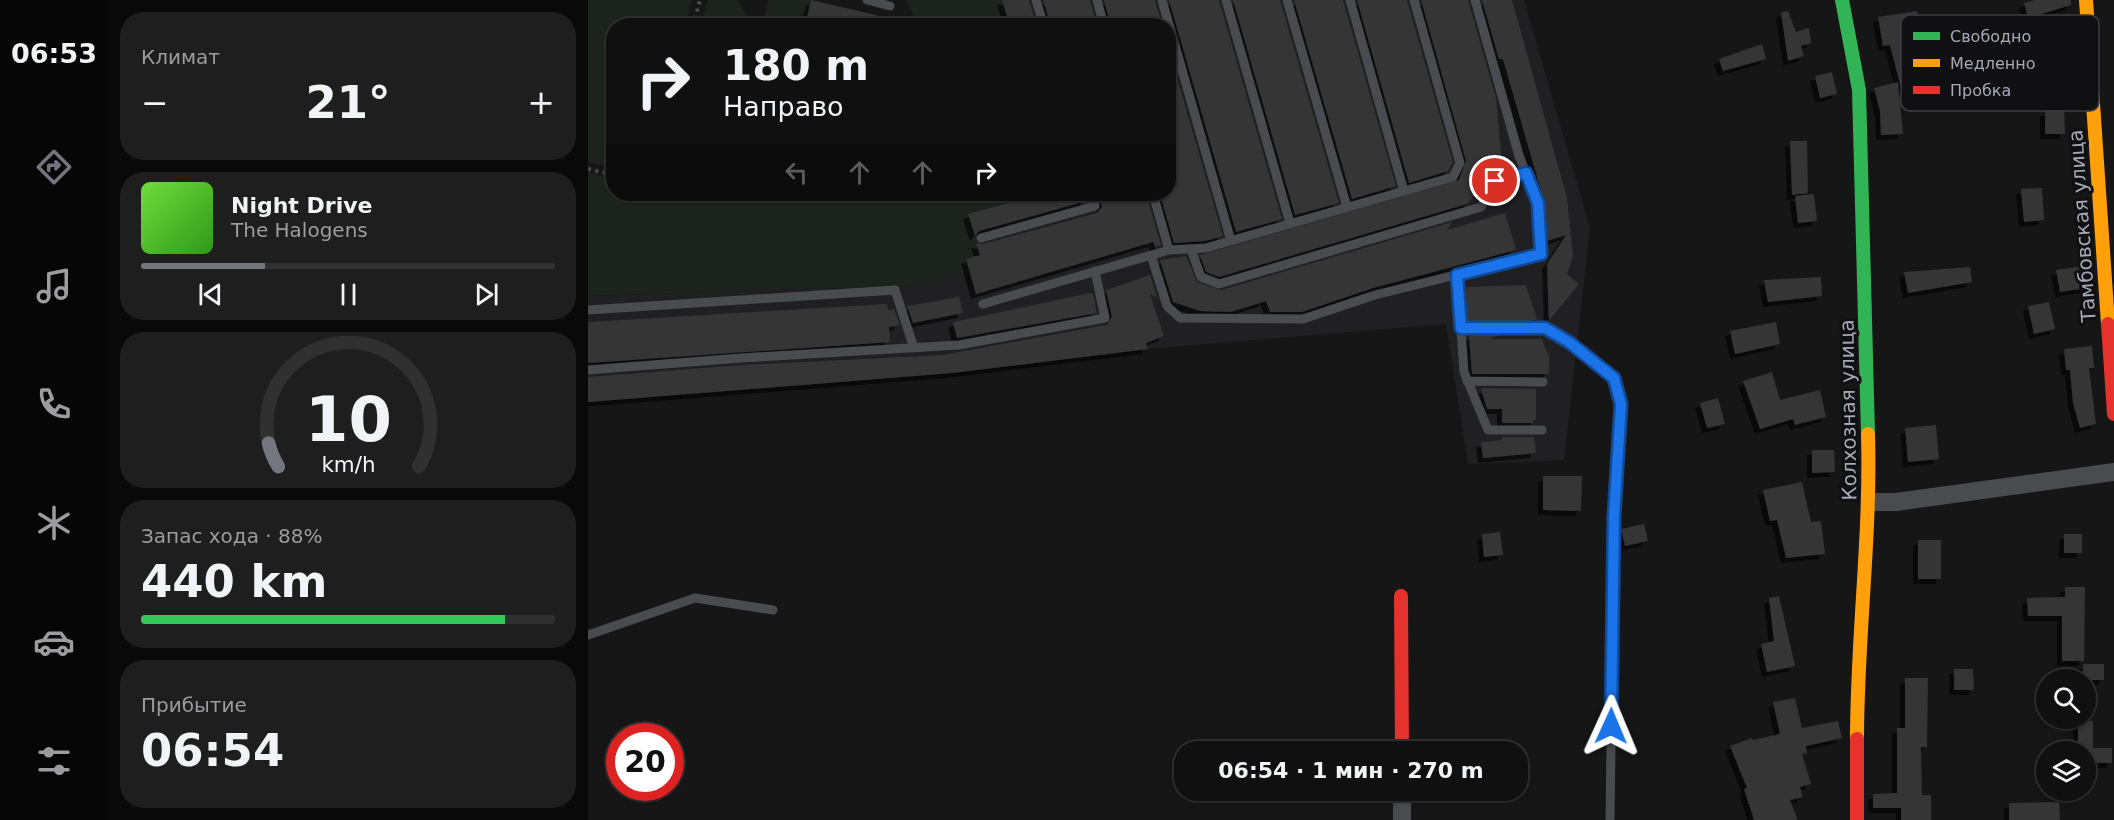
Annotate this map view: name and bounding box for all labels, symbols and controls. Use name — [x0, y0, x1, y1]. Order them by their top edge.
legend — [1901, 15, 2099, 111]
text: Свободно — [1950, 27, 2031, 46]
text: 06:53 — [11, 38, 97, 69]
text: 180 m — [723, 41, 869, 90]
icon: right — [624, 42, 702, 120]
text: Климат — [141, 45, 220, 69]
text: Медленно — [1950, 54, 2036, 73]
text: 21° — [305, 76, 391, 129]
text: Пробка — [1950, 81, 2011, 100]
text: − — [141, 83, 169, 122]
text: + — [527, 83, 555, 122]
text: Направо — [723, 91, 844, 122]
street label: Тамбовская улица — [2063, 129, 2101, 324]
icon: directions — [33, 146, 75, 188]
pin — [1469, 155, 1520, 206]
icon: left — [780, 156, 813, 189]
icon: ahead — [843, 156, 876, 189]
icon: ahead — [906, 156, 939, 189]
icon: right — [969, 156, 1002, 189]
icon: arrive — [1478, 164, 1511, 197]
text: Night Drive — [231, 193, 372, 218]
text: The Halogens — [231, 218, 368, 242]
icon: music — [33, 265, 75, 307]
icon: previous — [194, 278, 227, 311]
icon: pause — [332, 278, 365, 311]
icon: next — [470, 278, 503, 311]
street label: Колхозная улица — [1834, 319, 1862, 501]
icon: phone — [33, 383, 75, 425]
text: 10 — [305, 383, 391, 456]
text: km/h — [321, 452, 375, 477]
icon: climate — [33, 502, 75, 544]
text: Запас хода · 88% — [141, 524, 322, 548]
text: 440 km — [141, 555, 327, 608]
icon: car — [33, 621, 75, 663]
map controls — [2036, 669, 2096, 801]
button: search — [2036, 669, 2096, 729]
text: Прибытие — [141, 693, 247, 717]
position arrow — [1579, 694, 1643, 758]
speed limit sign: 20 — [606, 723, 684, 801]
text: 06:54 — [141, 724, 284, 777]
icon: filters — [33, 740, 75, 782]
button: layers — [2036, 741, 2096, 801]
text: 06:54 · 1 мин · 270 m — [1218, 758, 1484, 783]

